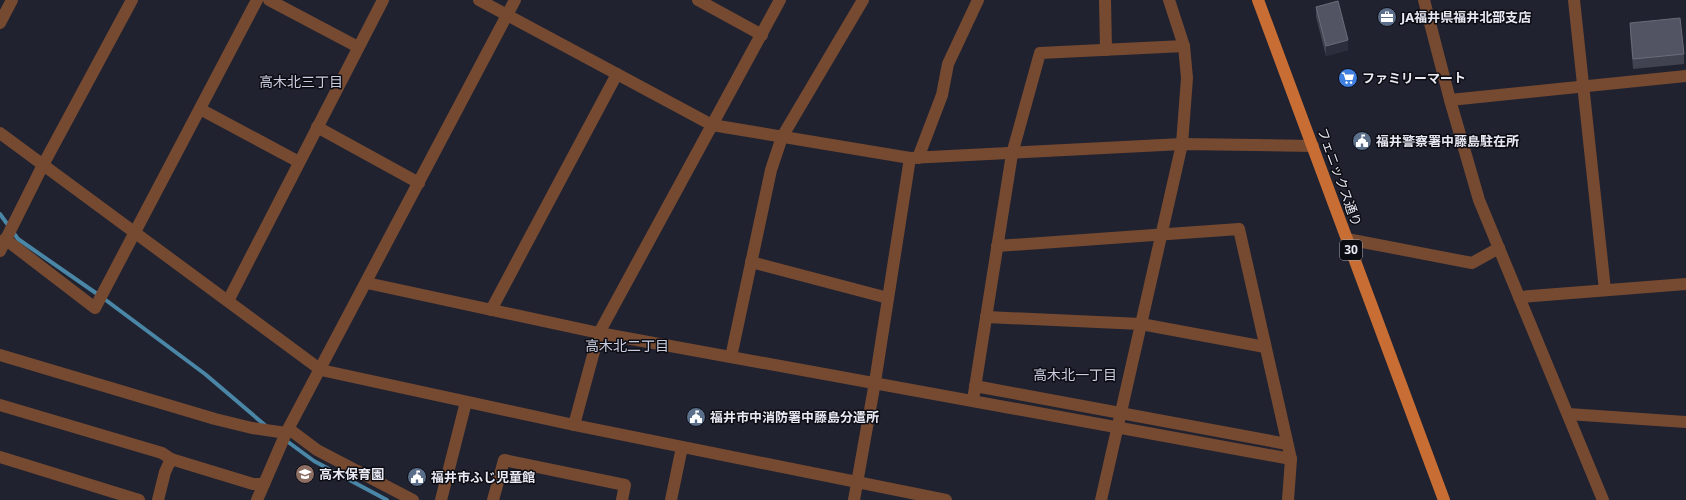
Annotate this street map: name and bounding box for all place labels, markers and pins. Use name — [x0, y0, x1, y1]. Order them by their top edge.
office icon: JA福井県福井北部支店 — [1376, 6, 1398, 28]
place label: JA福井県福井北部支店 — [1400, 8, 1531, 26]
supermarket icon: ファミリーマート — [1337, 67, 1359, 89]
place label: ファミリーマート — [1362, 69, 1466, 87]
public building icon: 福井警察署中藤島駐在所 — [1351, 130, 1373, 152]
place label: 福井警察署中藤島駐在所 — [1376, 132, 1519, 150]
public building icon: 福井市中消防署中藤島分遣所 — [685, 406, 707, 428]
place label: 福井市中消防署中藤島分遣所 — [710, 408, 879, 426]
school or university icon: 高木保育園 — [294, 463, 316, 485]
place label: 高木保育園 — [319, 465, 384, 483]
public building icon: 福井市ふじ児童館 — [406, 466, 428, 488]
place label: 福井市ふじ児童館 — [431, 468, 535, 486]

